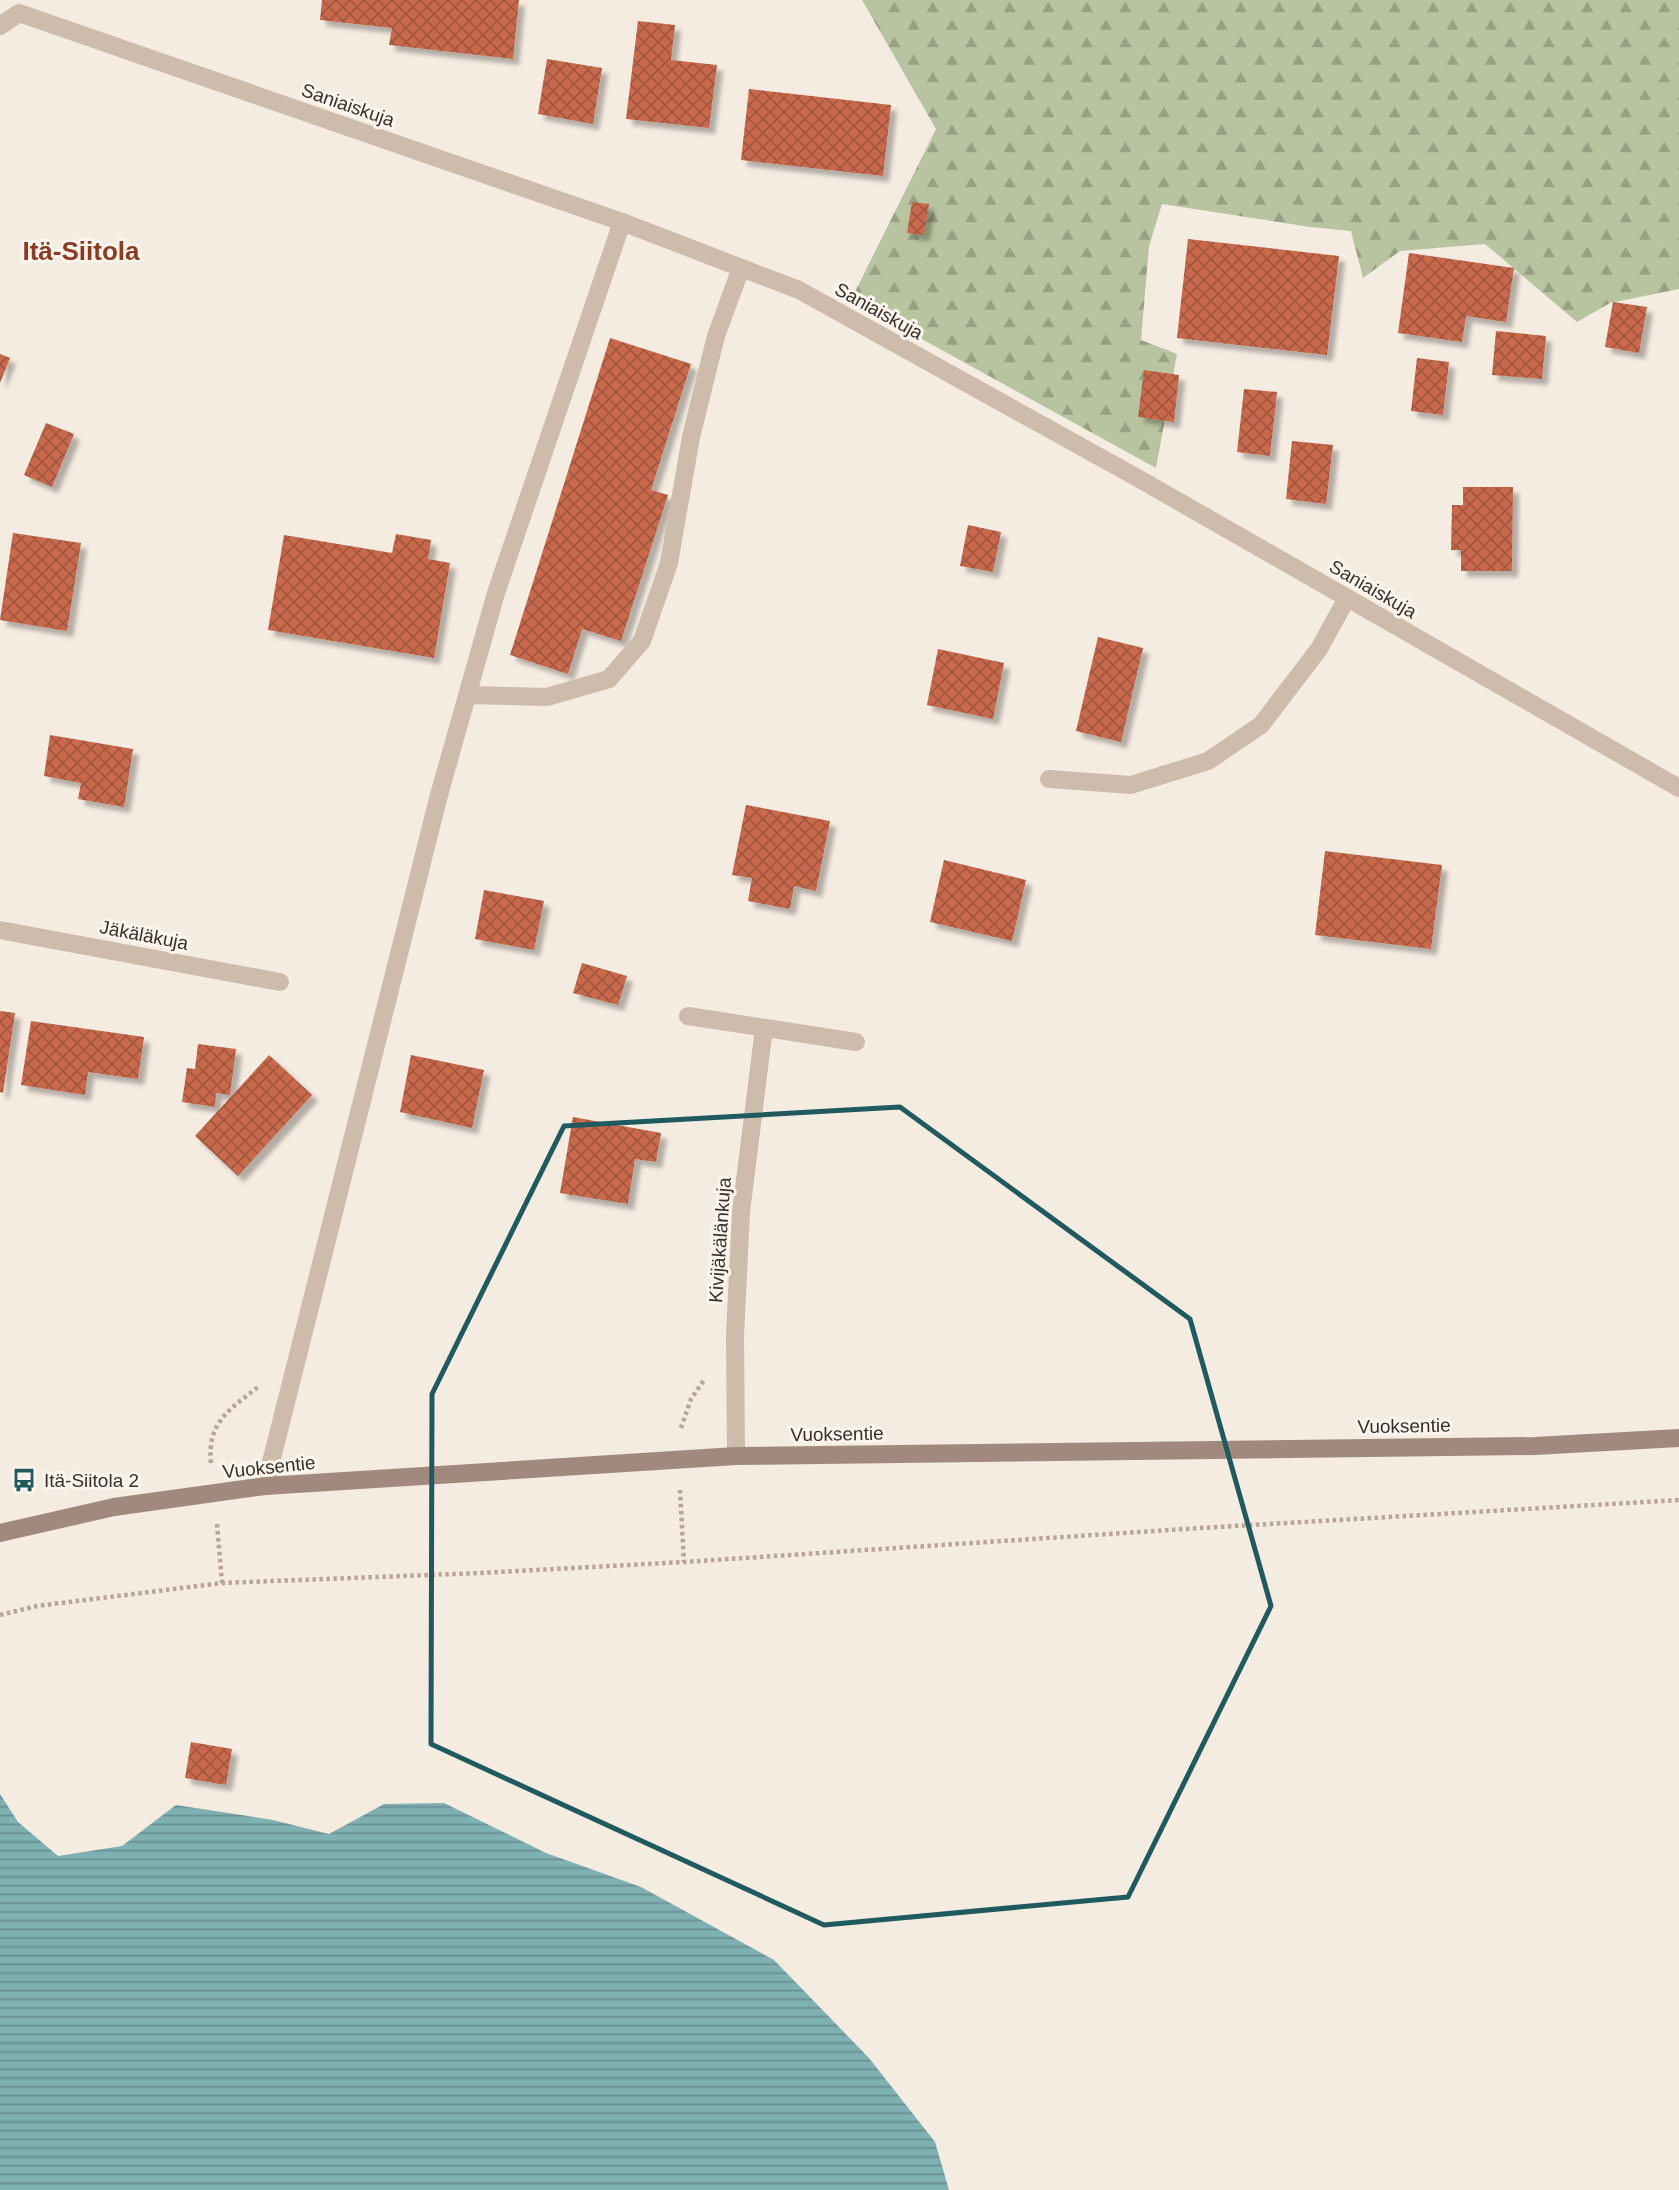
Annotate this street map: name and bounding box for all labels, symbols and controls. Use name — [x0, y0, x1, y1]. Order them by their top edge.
street label: Saniaiskuja — [299, 79, 398, 131]
district label: Itä-Siitola — [22, 236, 140, 266]
street label: Saniaiskuja — [831, 278, 927, 344]
street label: Saniaiskuja — [1326, 556, 1421, 623]
street label: Jäkäläkuja — [98, 916, 190, 954]
street label: Kivijäkälänkuja — [705, 1176, 735, 1303]
street label: Vuoksentie — [1357, 1415, 1451, 1437]
street label: Vuoksentie — [790, 1423, 884, 1445]
street label: Vuoksentie — [222, 1452, 316, 1482]
bus stop icon: Itä-Siitola 2 — [10, 1466, 38, 1494]
place label: Itä-Siitola 2 — [44, 1470, 139, 1491]

